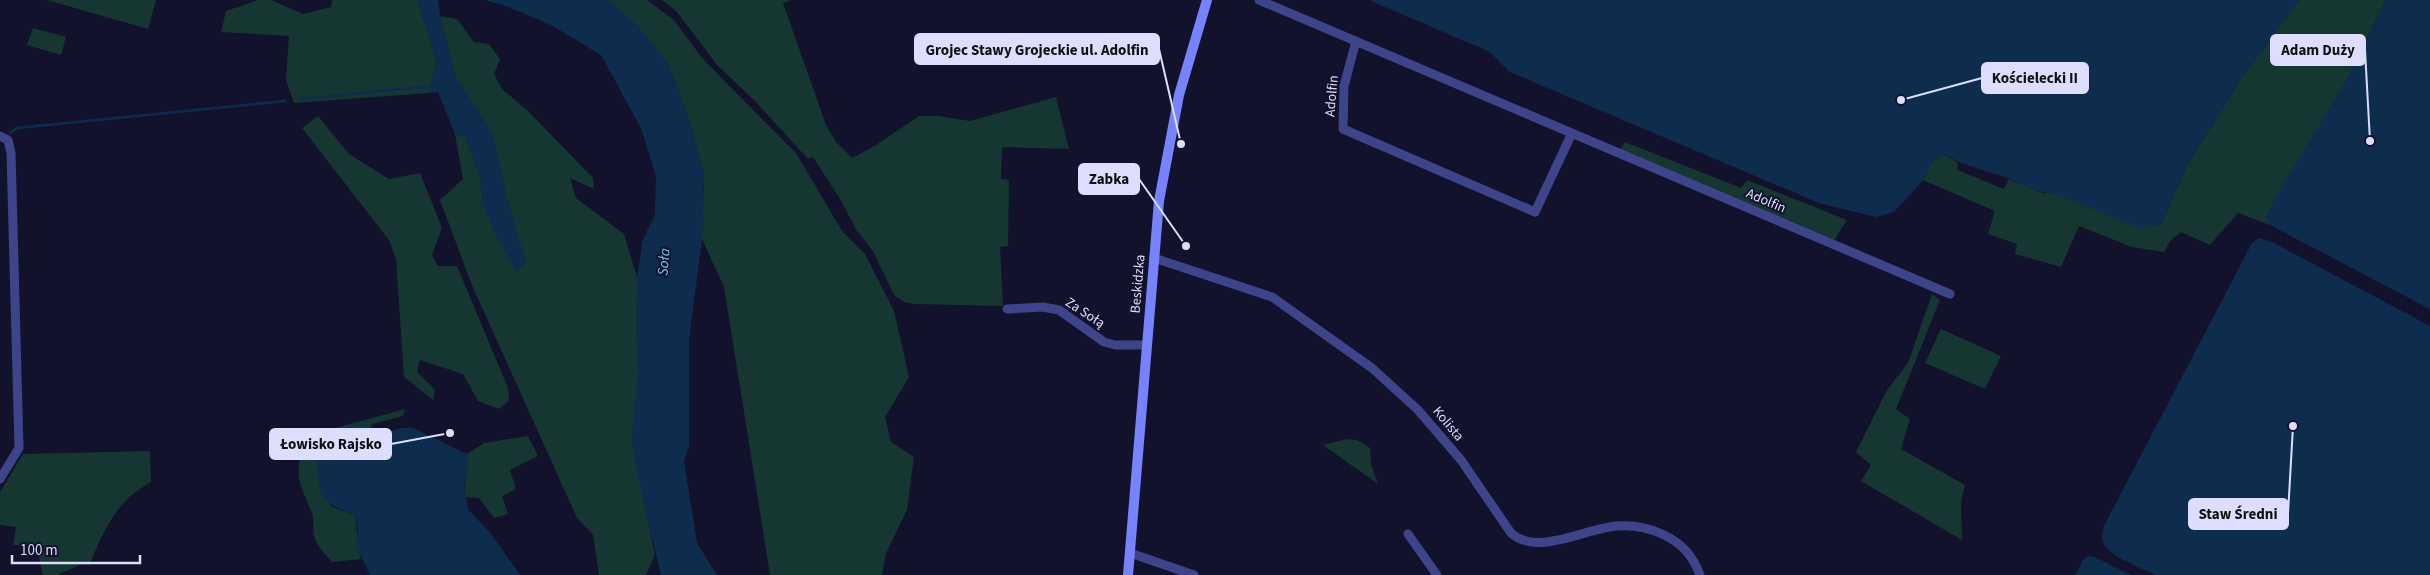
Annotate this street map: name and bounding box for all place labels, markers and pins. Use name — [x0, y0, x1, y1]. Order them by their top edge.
callout: Grojec Stawy Grojeckie ul. Adolfin — [915, 34, 1159, 64]
callout: Adam Duży — [2271, 35, 2365, 65]
callout: Kościelecki II — [1982, 63, 2088, 93]
callout: Zabka — [1079, 164, 1139, 194]
callout: Łowisko Rajsko — [270, 429, 391, 459]
callout: Staw Średni — [2189, 499, 2288, 529]

